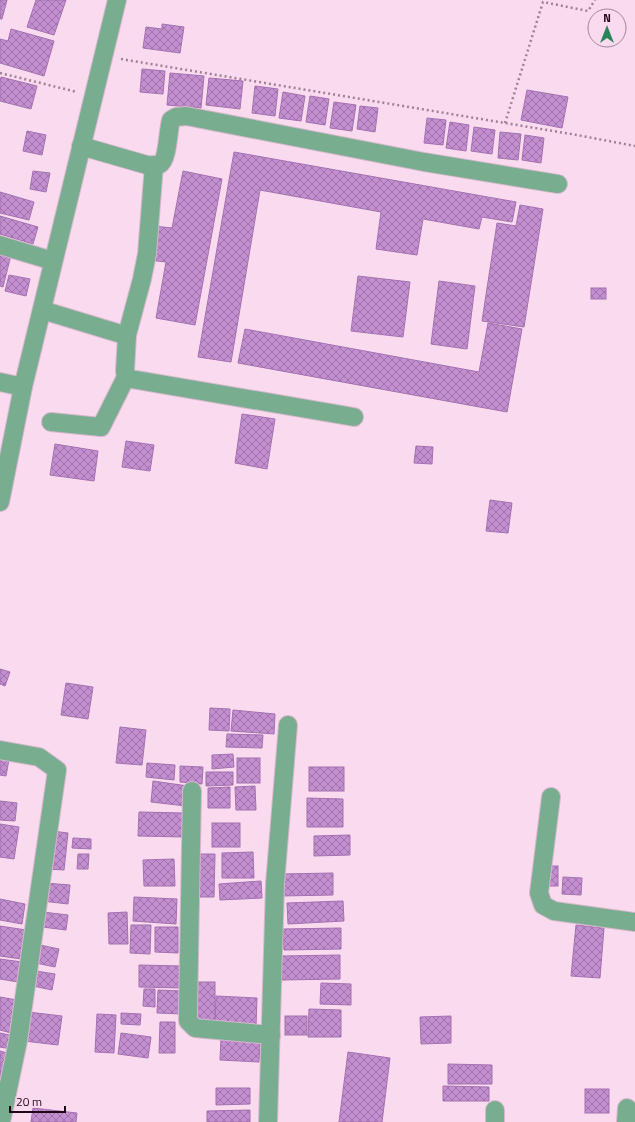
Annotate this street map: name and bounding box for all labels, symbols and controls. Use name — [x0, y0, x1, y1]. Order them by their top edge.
north arrow — [587, 8, 627, 48]
text: N — [603, 10, 611, 26]
scale bar — [10, 1088, 65, 1114]
text: 20 m — [16, 1092, 42, 1111]

